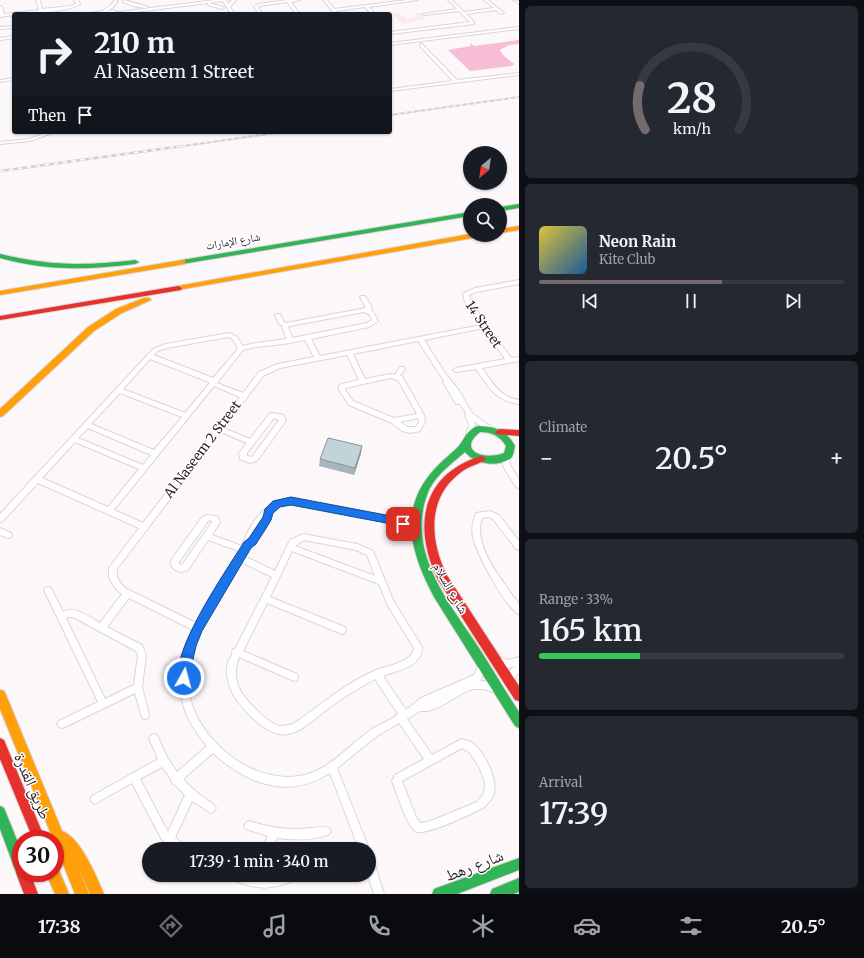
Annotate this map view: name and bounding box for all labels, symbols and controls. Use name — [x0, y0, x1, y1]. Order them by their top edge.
text: 210 m — [94, 25, 175, 61]
icon: right — [28, 28, 80, 80]
text: Al Naseem 1 Street — [94, 60, 254, 83]
text: 28 — [667, 72, 716, 124]
icon: arrive — [74, 104, 96, 126]
text: Then — [28, 106, 66, 125]
text: km/h — [673, 119, 711, 137]
north arrow — [463, 146, 507, 190]
map controls — [463, 146, 507, 242]
button: search — [463, 198, 507, 242]
street label: شارع الإمارات — [205, 229, 261, 253]
text: Neon Rain — [599, 232, 676, 251]
text: Kite Club — [599, 251, 655, 268]
icon: previous — [579, 290, 601, 312]
icon: pause — [680, 290, 702, 312]
icon: next — [782, 290, 804, 312]
street label: 14 Street — [462, 297, 506, 351]
street label: Al Naseem 2 Street — [160, 397, 245, 502]
text: Climate — [539, 419, 587, 436]
text: 20.5° — [655, 439, 728, 477]
text: − — [539, 444, 554, 472]
text: + — [829, 444, 844, 472]
pin — [386, 507, 420, 541]
icon: arrive — [392, 513, 414, 535]
street label: شارع السلام — [428, 560, 472, 617]
text: Range · 33% — [539, 591, 613, 608]
text: 165 km — [539, 611, 642, 649]
position arrow — [163, 657, 205, 699]
street label: طريق القدرة — [9, 750, 56, 823]
text: Arrival — [539, 774, 582, 791]
text: 17:39 — [539, 794, 608, 832]
speed limit sign: 30 — [12, 830, 64, 882]
street label: شارع رهط — [442, 845, 506, 886]
text: 17:39 · 1 min · 340 m — [189, 852, 329, 871]
icon: directions — [157, 912, 185, 940]
icon: music — [261, 912, 289, 940]
icon: phone — [365, 912, 393, 940]
icon: climate — [469, 912, 497, 940]
icon: car — [573, 912, 601, 940]
icon: filters — [677, 912, 705, 940]
text: 17:38 — [38, 915, 81, 938]
text: 20.5° — [781, 915, 826, 938]

